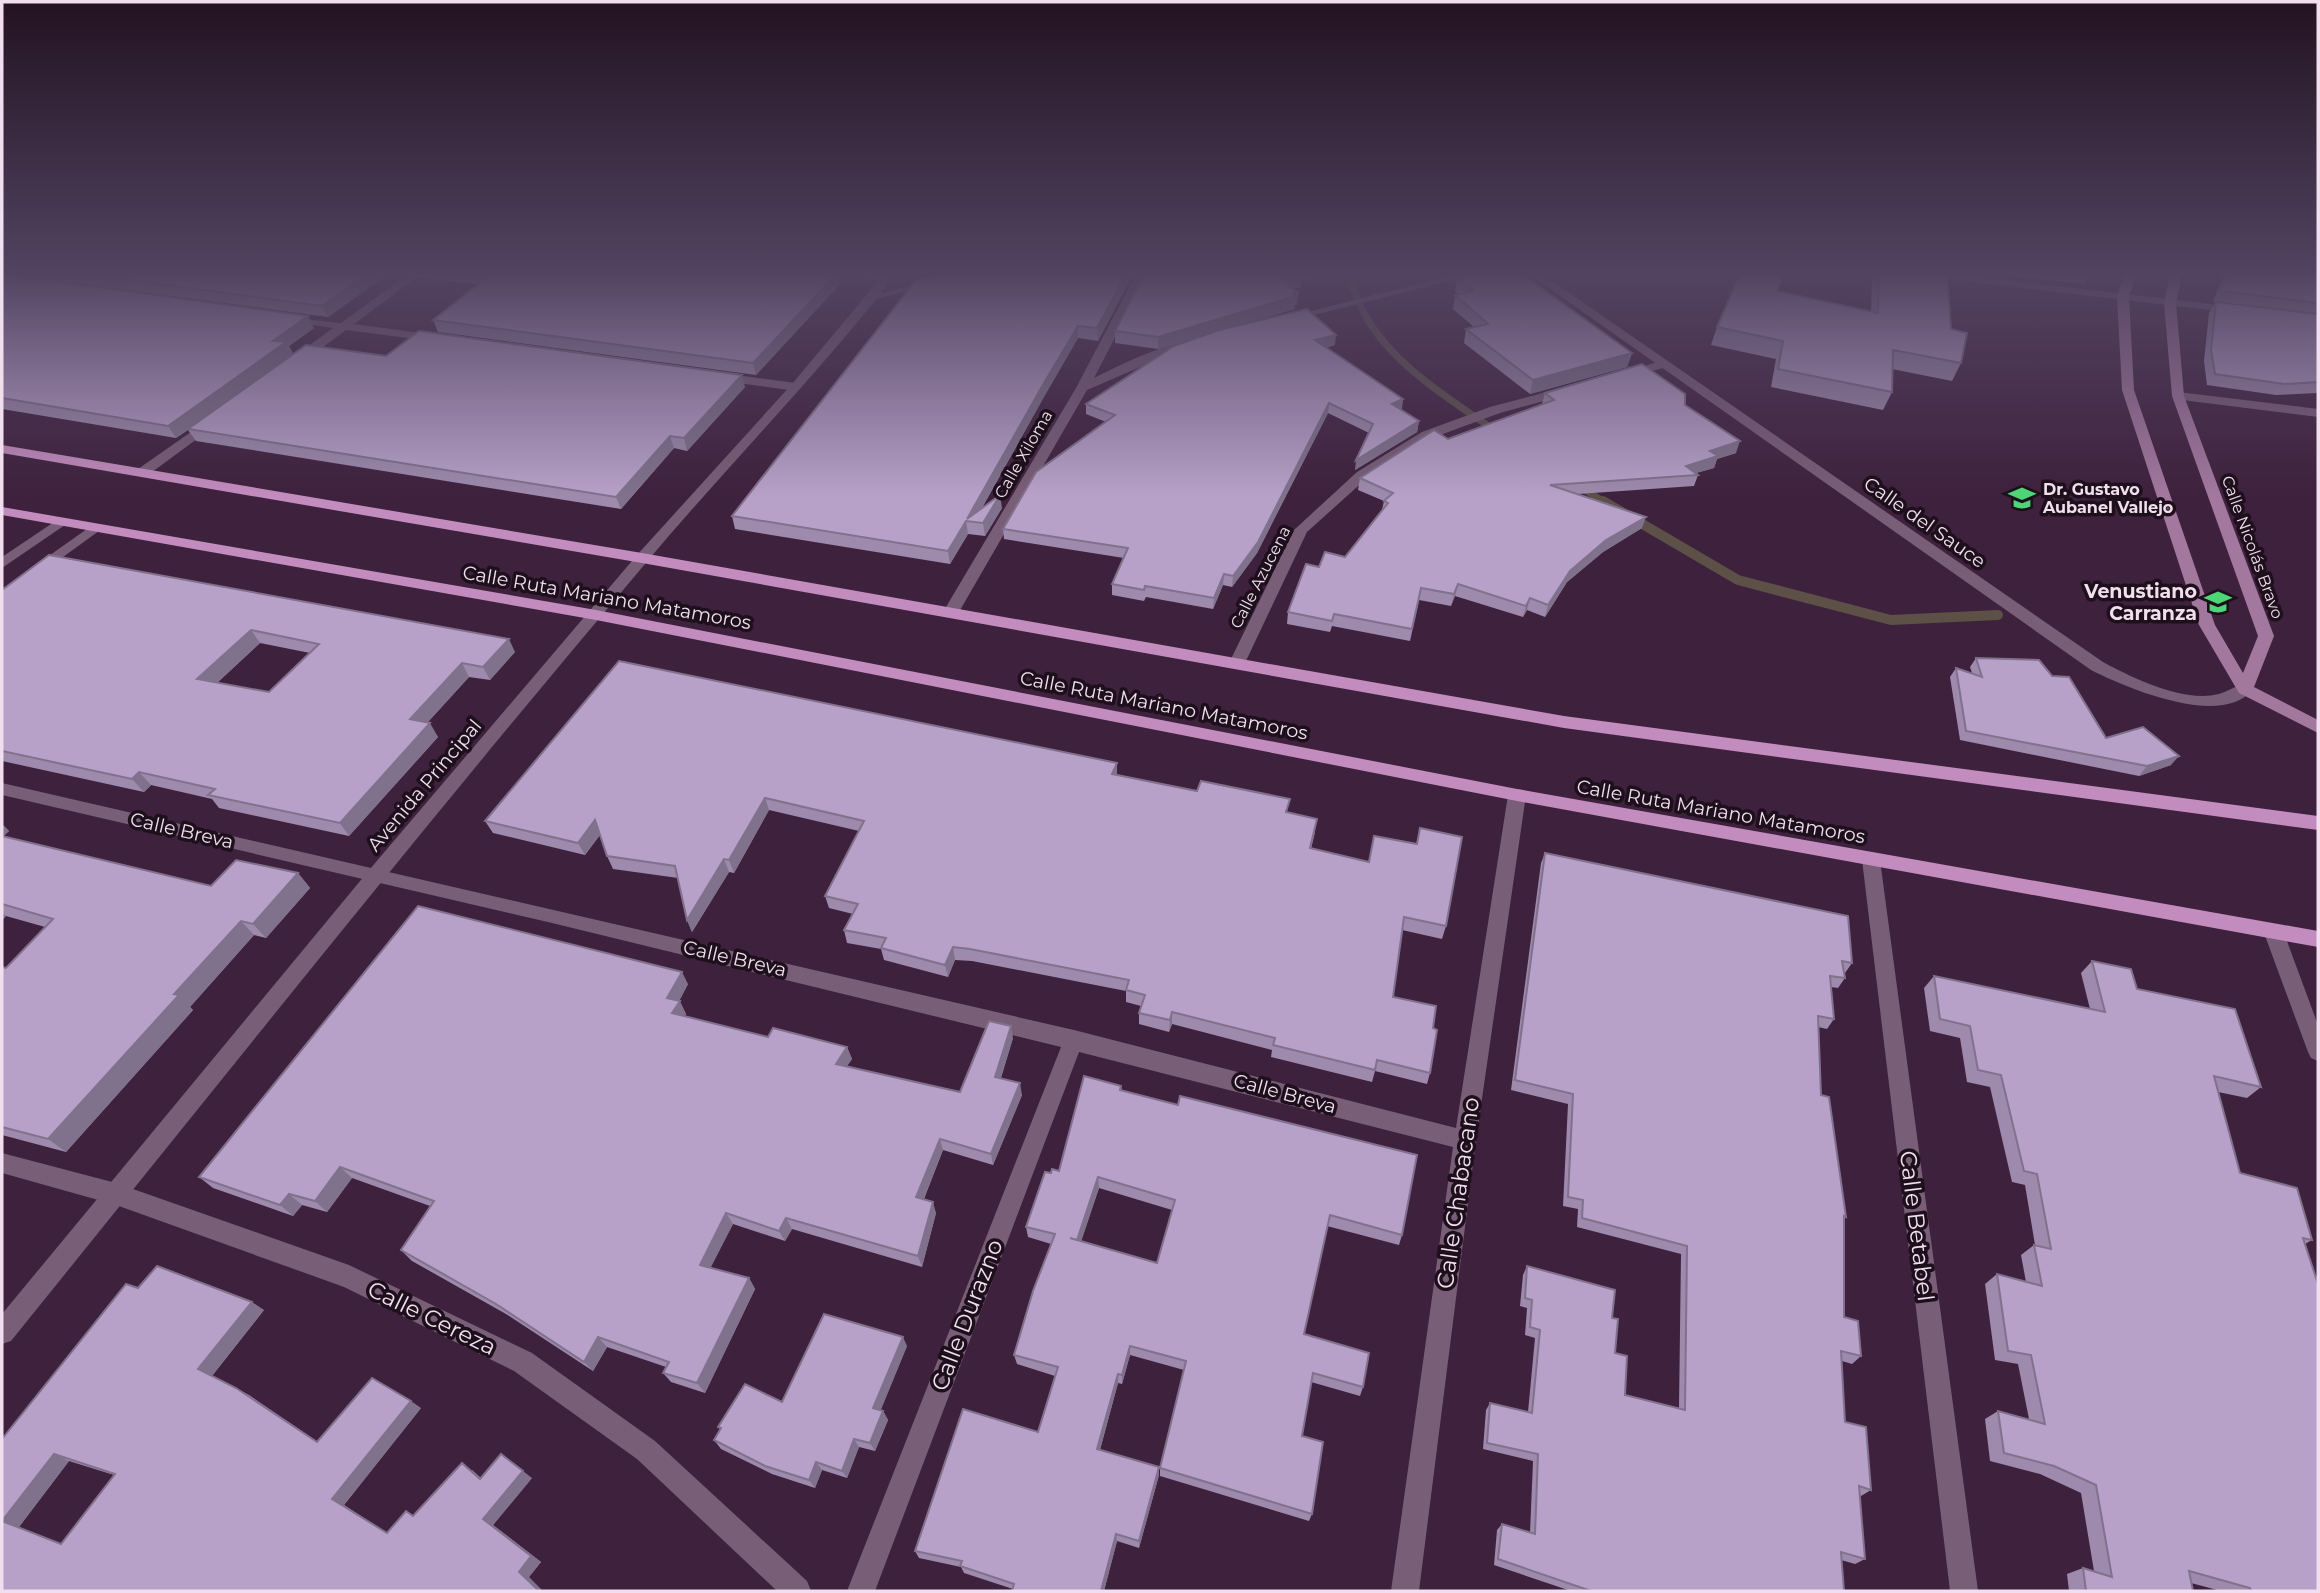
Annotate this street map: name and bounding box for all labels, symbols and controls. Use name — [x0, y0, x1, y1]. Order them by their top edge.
street label: Calle Xiloma — [991, 407, 1056, 502]
street label: Calle del Sauce — [1859, 472, 1990, 573]
street label: Calle Nicolás Bravo — [2218, 473, 2287, 621]
place label: Dr. Gustavo Aubanel Vallejo — [2042, 480, 2173, 517]
school or university icon: Dr. Gustavo Aubanel Vallejo — [2007, 483, 2037, 513]
street label: Calle Azucena — [1226, 523, 1294, 632]
street label: Calle Ruta Mariano Matamoros — [461, 561, 753, 634]
place label: Venustiano Carranza — [2083, 580, 2197, 625]
school or university icon: Venustiano Carranza — [2203, 587, 2233, 617]
street label: Calle Ruta Mariano Matamoros — [1018, 666, 1310, 745]
street label: Avenida Principal — [363, 715, 486, 856]
street label: Calle Ruta Mariano Matamoros — [1575, 775, 1867, 848]
street label: Calle Breva — [128, 807, 236, 854]
street label: Calle Breva — [681, 935, 789, 982]
street label: Calle Breva — [1231, 1069, 1339, 1118]
street label: Calle Chabacano — [1431, 1095, 1485, 1291]
street label: Calle Betabel — [1894, 1149, 1940, 1303]
street label: Calle Durazno — [925, 1235, 1009, 1395]
street label: Calle Cereza — [363, 1275, 501, 1361]

